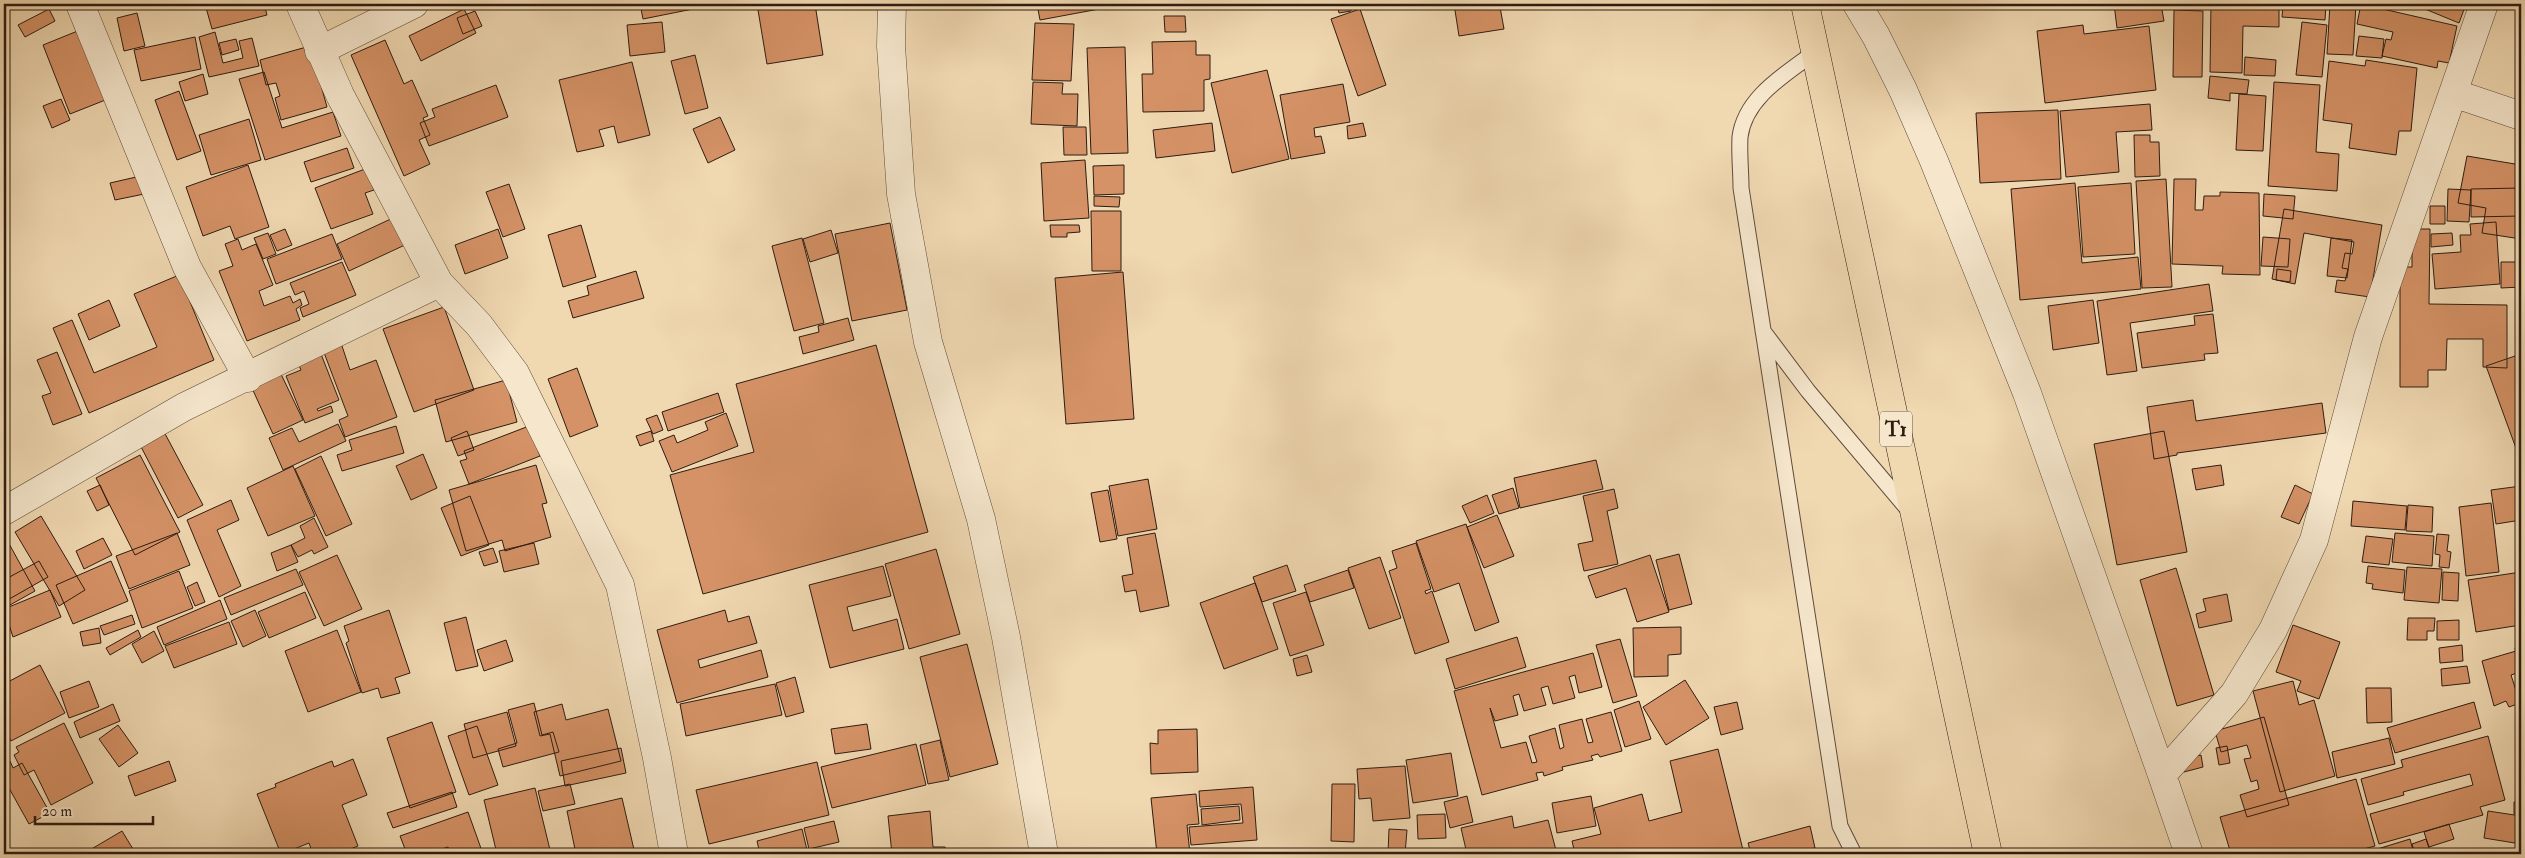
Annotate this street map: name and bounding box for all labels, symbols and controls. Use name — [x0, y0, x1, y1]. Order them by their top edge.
road number: T1 — [1880, 412, 1912, 446]
scale bar — [35, 793, 152, 825]
text: 20 m — [42, 802, 72, 821]

